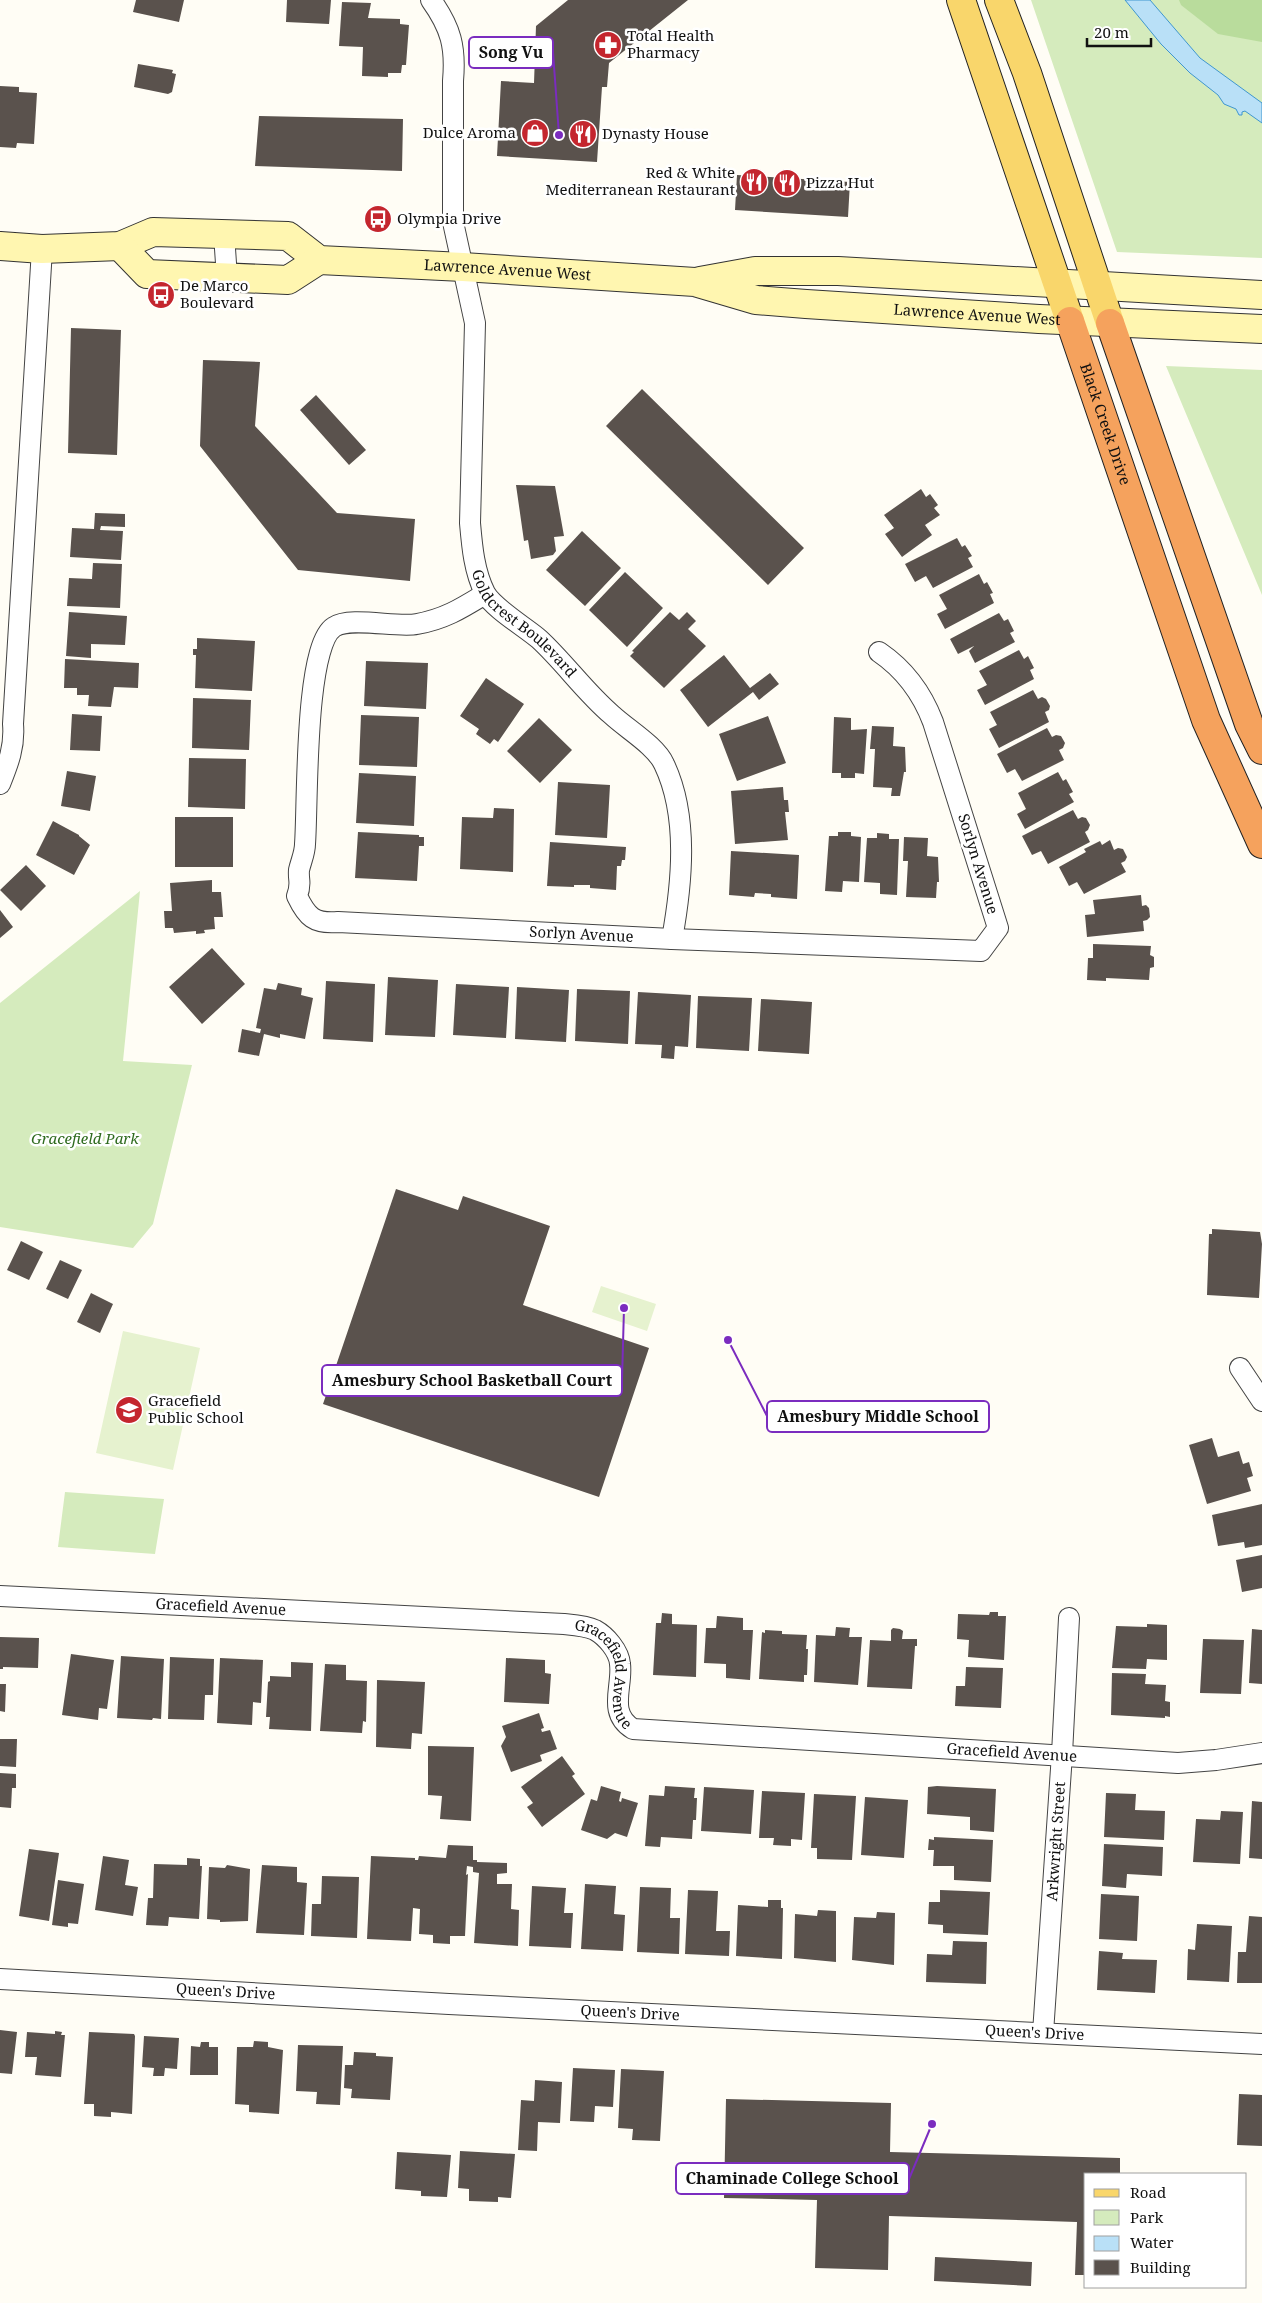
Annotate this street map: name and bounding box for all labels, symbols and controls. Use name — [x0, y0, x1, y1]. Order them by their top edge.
scale bar — [1087, 15, 1151, 47]
text: 20 m — [1094, 22, 1129, 42]
place label: Total Health Pharmacy — [627, 25, 715, 62]
pharmacy icon: Total Health Pharmacy — [593, 30, 623, 60]
callout: Song Vu — [469, 37, 553, 68]
text: Song Vu — [479, 41, 544, 63]
shop icon: Dulce Aroma — [520, 118, 550, 148]
restaurant icon: Dynasty House — [568, 119, 598, 149]
place label: Dulce Aroma — [423, 122, 516, 142]
place label: Dynasty House — [602, 123, 709, 143]
place label: Red & White Mediterranean Restaurant — [546, 162, 735, 199]
restaurant icon: Red & White Mediterranean Restaurant — [739, 167, 769, 197]
restaurant icon: Pizza Hut — [772, 168, 802, 198]
place label: Pizza Hut — [806, 172, 874, 192]
bus stop icon: Olympia Drive — [363, 204, 393, 234]
place label: Olympia Drive — [397, 208, 501, 228]
street label: Lawrence Avenue West — [423, 254, 592, 284]
place label: De Marco Boulevard — [180, 275, 254, 312]
bus stop icon: De Marco Boulevard — [146, 280, 176, 310]
street label: Lawrence Avenue West — [893, 299, 1061, 329]
street label: Black Creek Drive — [1076, 360, 1136, 487]
street label: Goldcrest Boulevard — [468, 567, 582, 681]
street label: Sorlyn Avenue — [954, 811, 1004, 916]
street label: Sorlyn Avenue — [529, 921, 634, 946]
park label: Gracefield Park — [31, 1128, 139, 1148]
callout: Amesbury School Basketball Court — [322, 1365, 622, 1396]
text: Amesbury School Basketball Court — [332, 1369, 613, 1391]
place label: Gracefield Public School — [148, 1390, 244, 1427]
school or university icon: Gracefield Public School — [114, 1395, 144, 1425]
callout: Amesbury Middle School — [767, 1401, 989, 1432]
text: Amesbury Middle School — [777, 1405, 979, 1427]
street label: Gracefield Avenue — [155, 1593, 287, 1619]
street label: Gracefield Avenue — [573, 1614, 637, 1733]
street label: Gracefield Avenue — [946, 1738, 1078, 1766]
street label: Arkwright Street — [1041, 1781, 1069, 1902]
street label: Queen's Drive — [176, 1978, 276, 2003]
street label: Queen's Drive — [580, 1999, 680, 2024]
street label: Queen's Drive — [985, 2019, 1085, 2044]
callout: Chaminade College School — [676, 2163, 909, 2194]
text: Chaminade College School — [685, 2167, 899, 2189]
legend — [1084, 2173, 1247, 2288]
text: Road — [1130, 2182, 1166, 2202]
text: Park — [1130, 2207, 1164, 2227]
text: Water — [1130, 2232, 1173, 2252]
text: Building — [1130, 2257, 1191, 2277]

